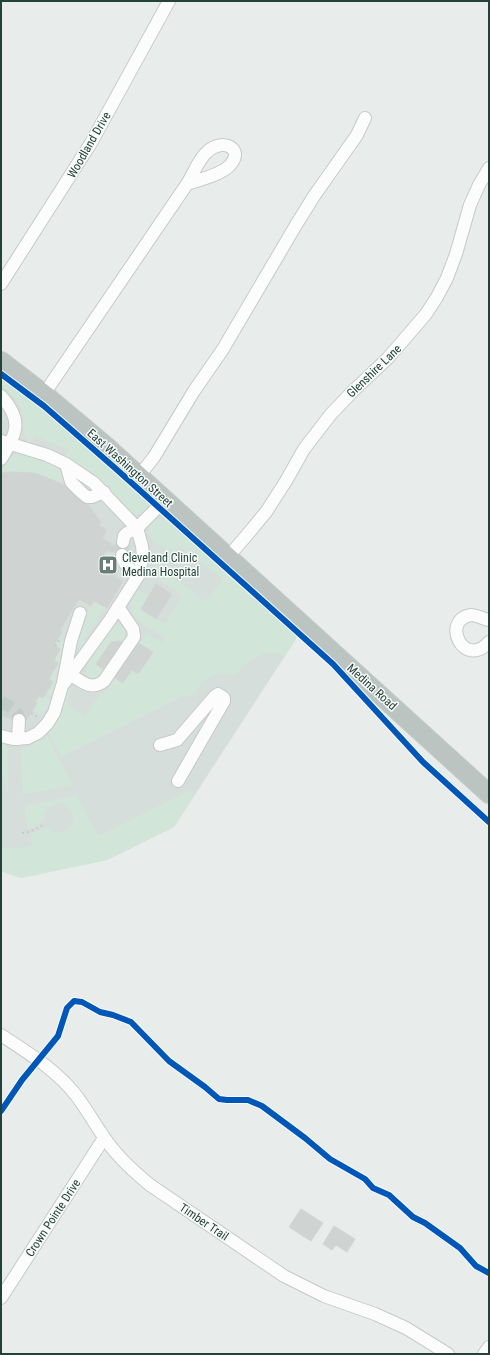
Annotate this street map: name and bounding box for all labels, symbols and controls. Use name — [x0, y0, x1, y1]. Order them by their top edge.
street label: Woodland Drive — [64, 109, 114, 181]
street label: Glenshire Lane — [344, 341, 404, 400]
street label: East Washington Street — [84, 426, 176, 510]
place label: Cleveland Clinic Medina Hospital — [122, 551, 199, 579]
hospital icon: Cleveland Clinic Medina Hospital — [97, 554, 119, 576]
street label: Medina Road — [344, 661, 400, 713]
street label: Crown Pointe Drive — [23, 1176, 84, 1259]
street label: Timber Trail — [177, 1200, 231, 1244]

